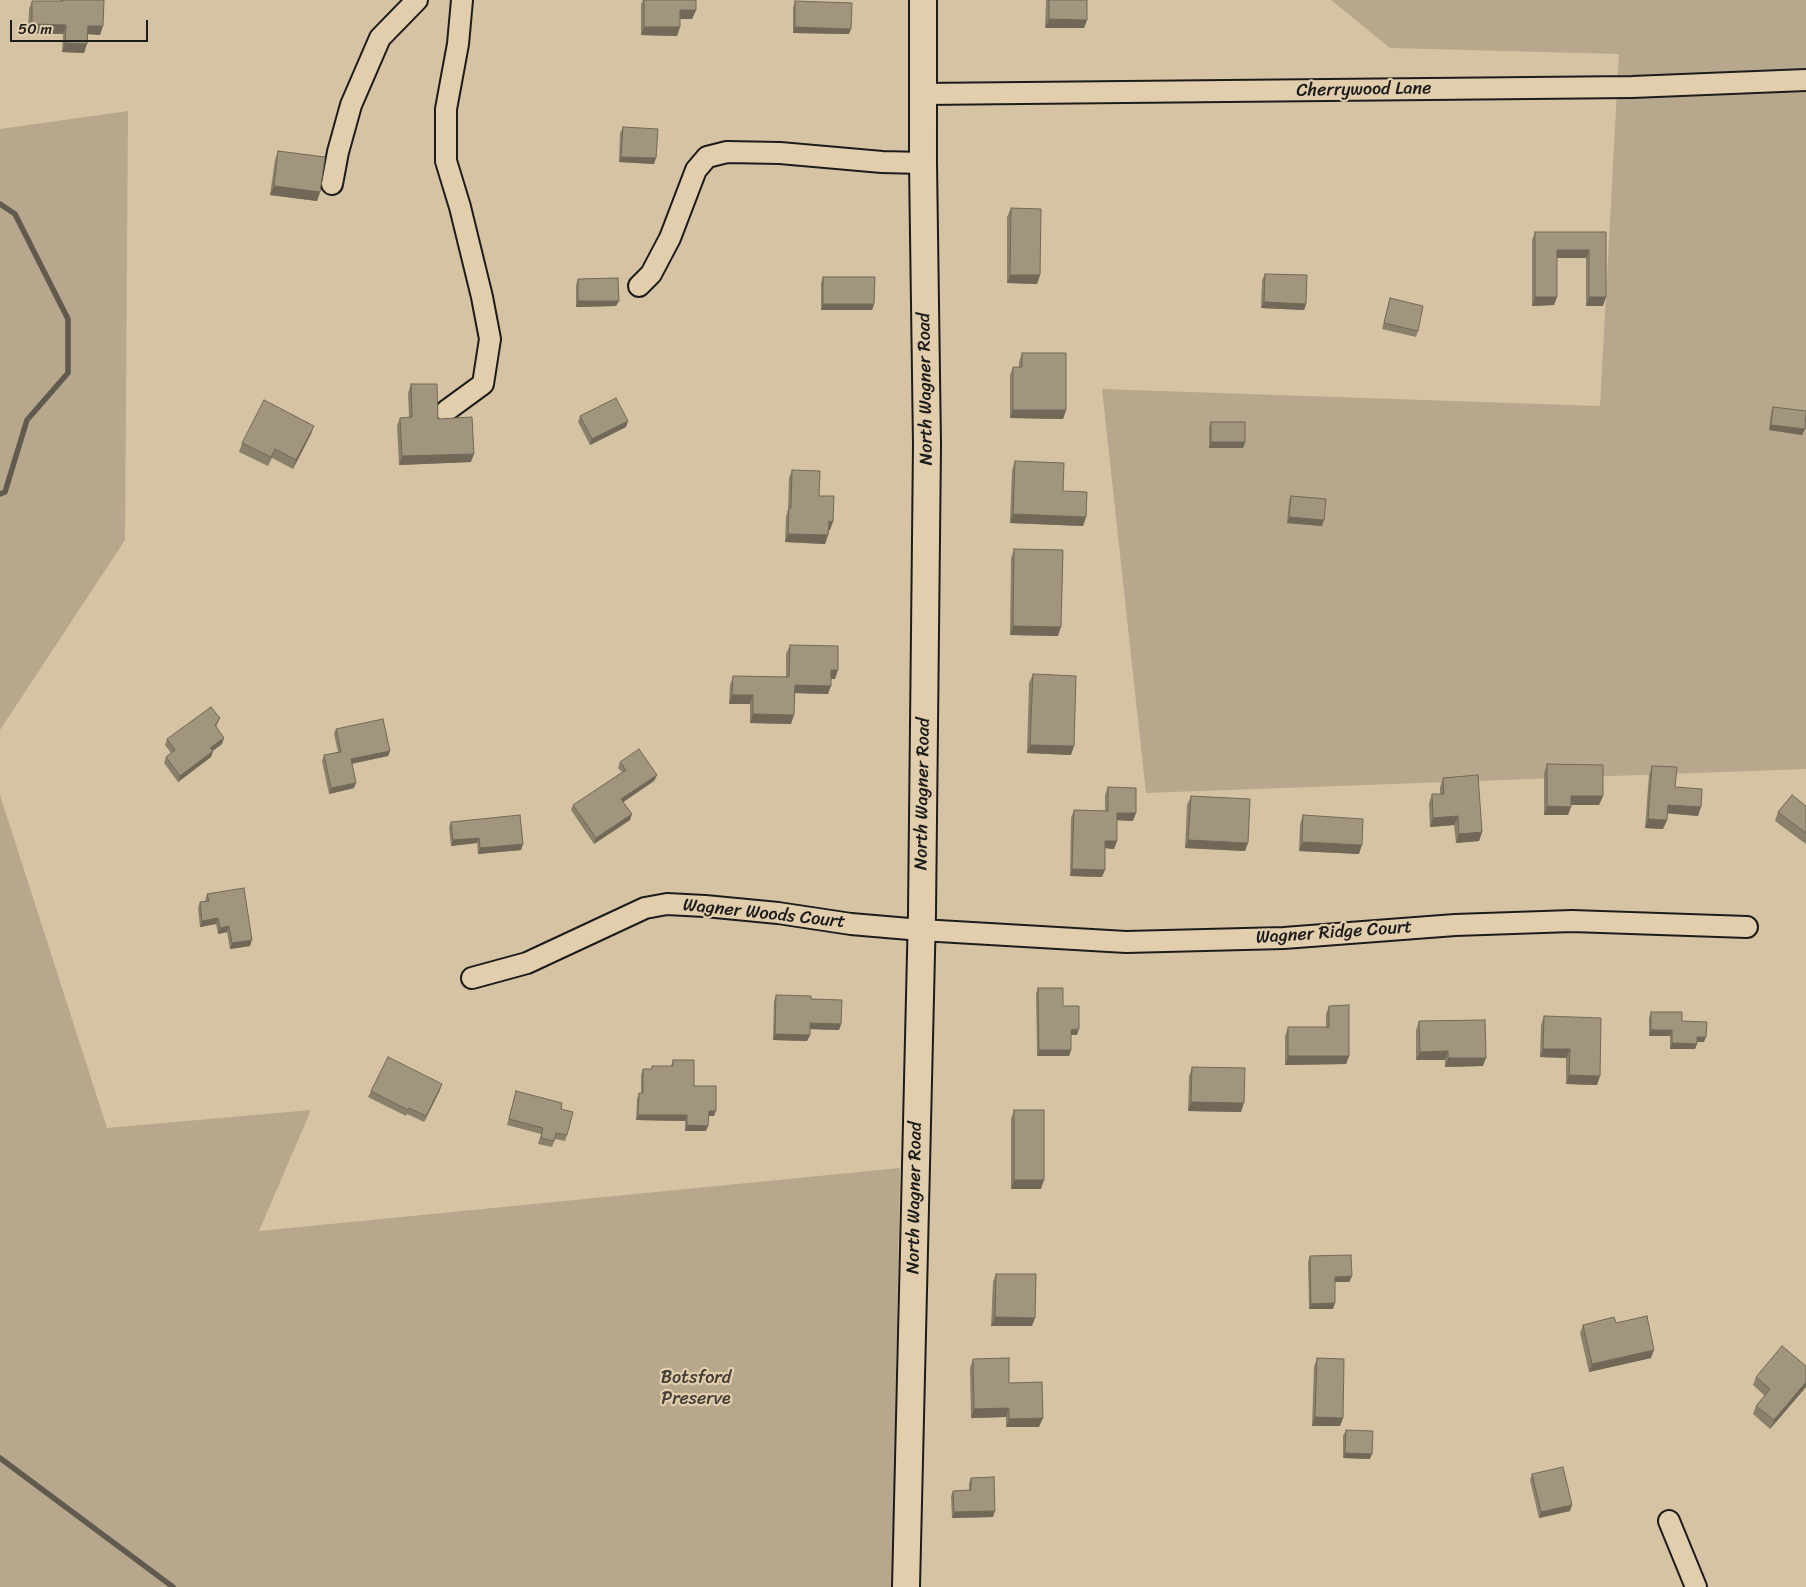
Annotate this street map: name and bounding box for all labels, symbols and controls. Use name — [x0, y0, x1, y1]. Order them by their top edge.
scale bar — [12, 10, 150, 42]
text: 50 m — [18, 16, 52, 42]
street label: Cherrywood Lane — [1296, 78, 1432, 102]
street label: North Wagner Road — [914, 313, 938, 465]
street label: North Wagner Road — [911, 718, 935, 870]
street label: Wagner Woods Court — [682, 895, 846, 933]
street label: Wagner Ridge Court — [1255, 917, 1413, 949]
street label: North Wagner Road — [903, 1122, 927, 1274]
park label: Botsford Preserve — [661, 1367, 731, 1410]

